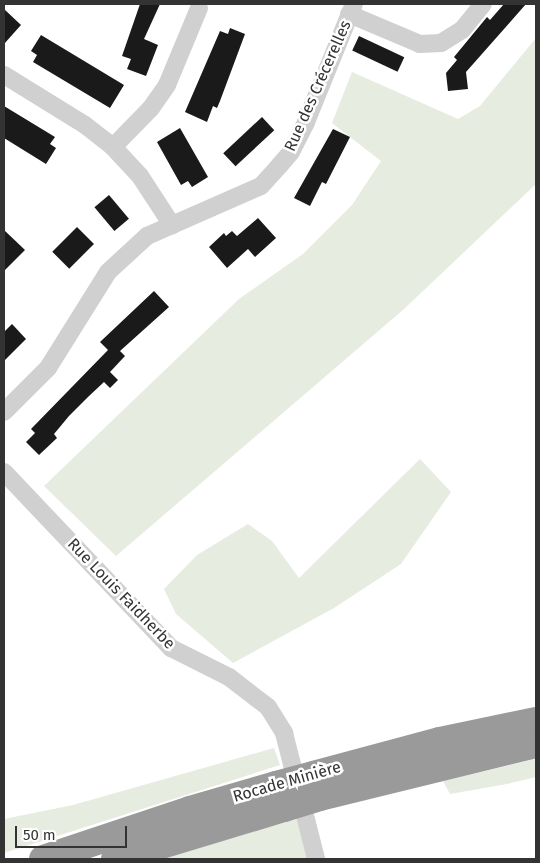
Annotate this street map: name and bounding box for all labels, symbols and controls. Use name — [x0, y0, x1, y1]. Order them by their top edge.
street label: Rue des Crécerelles — [281, 18, 355, 154]
street label: Rue Louis Faidherbe — [63, 535, 179, 653]
street label: Rocade Minière — [231, 757, 343, 807]
scale bar — [18, 816, 130, 848]
text: 50 m — [23, 826, 56, 844]

